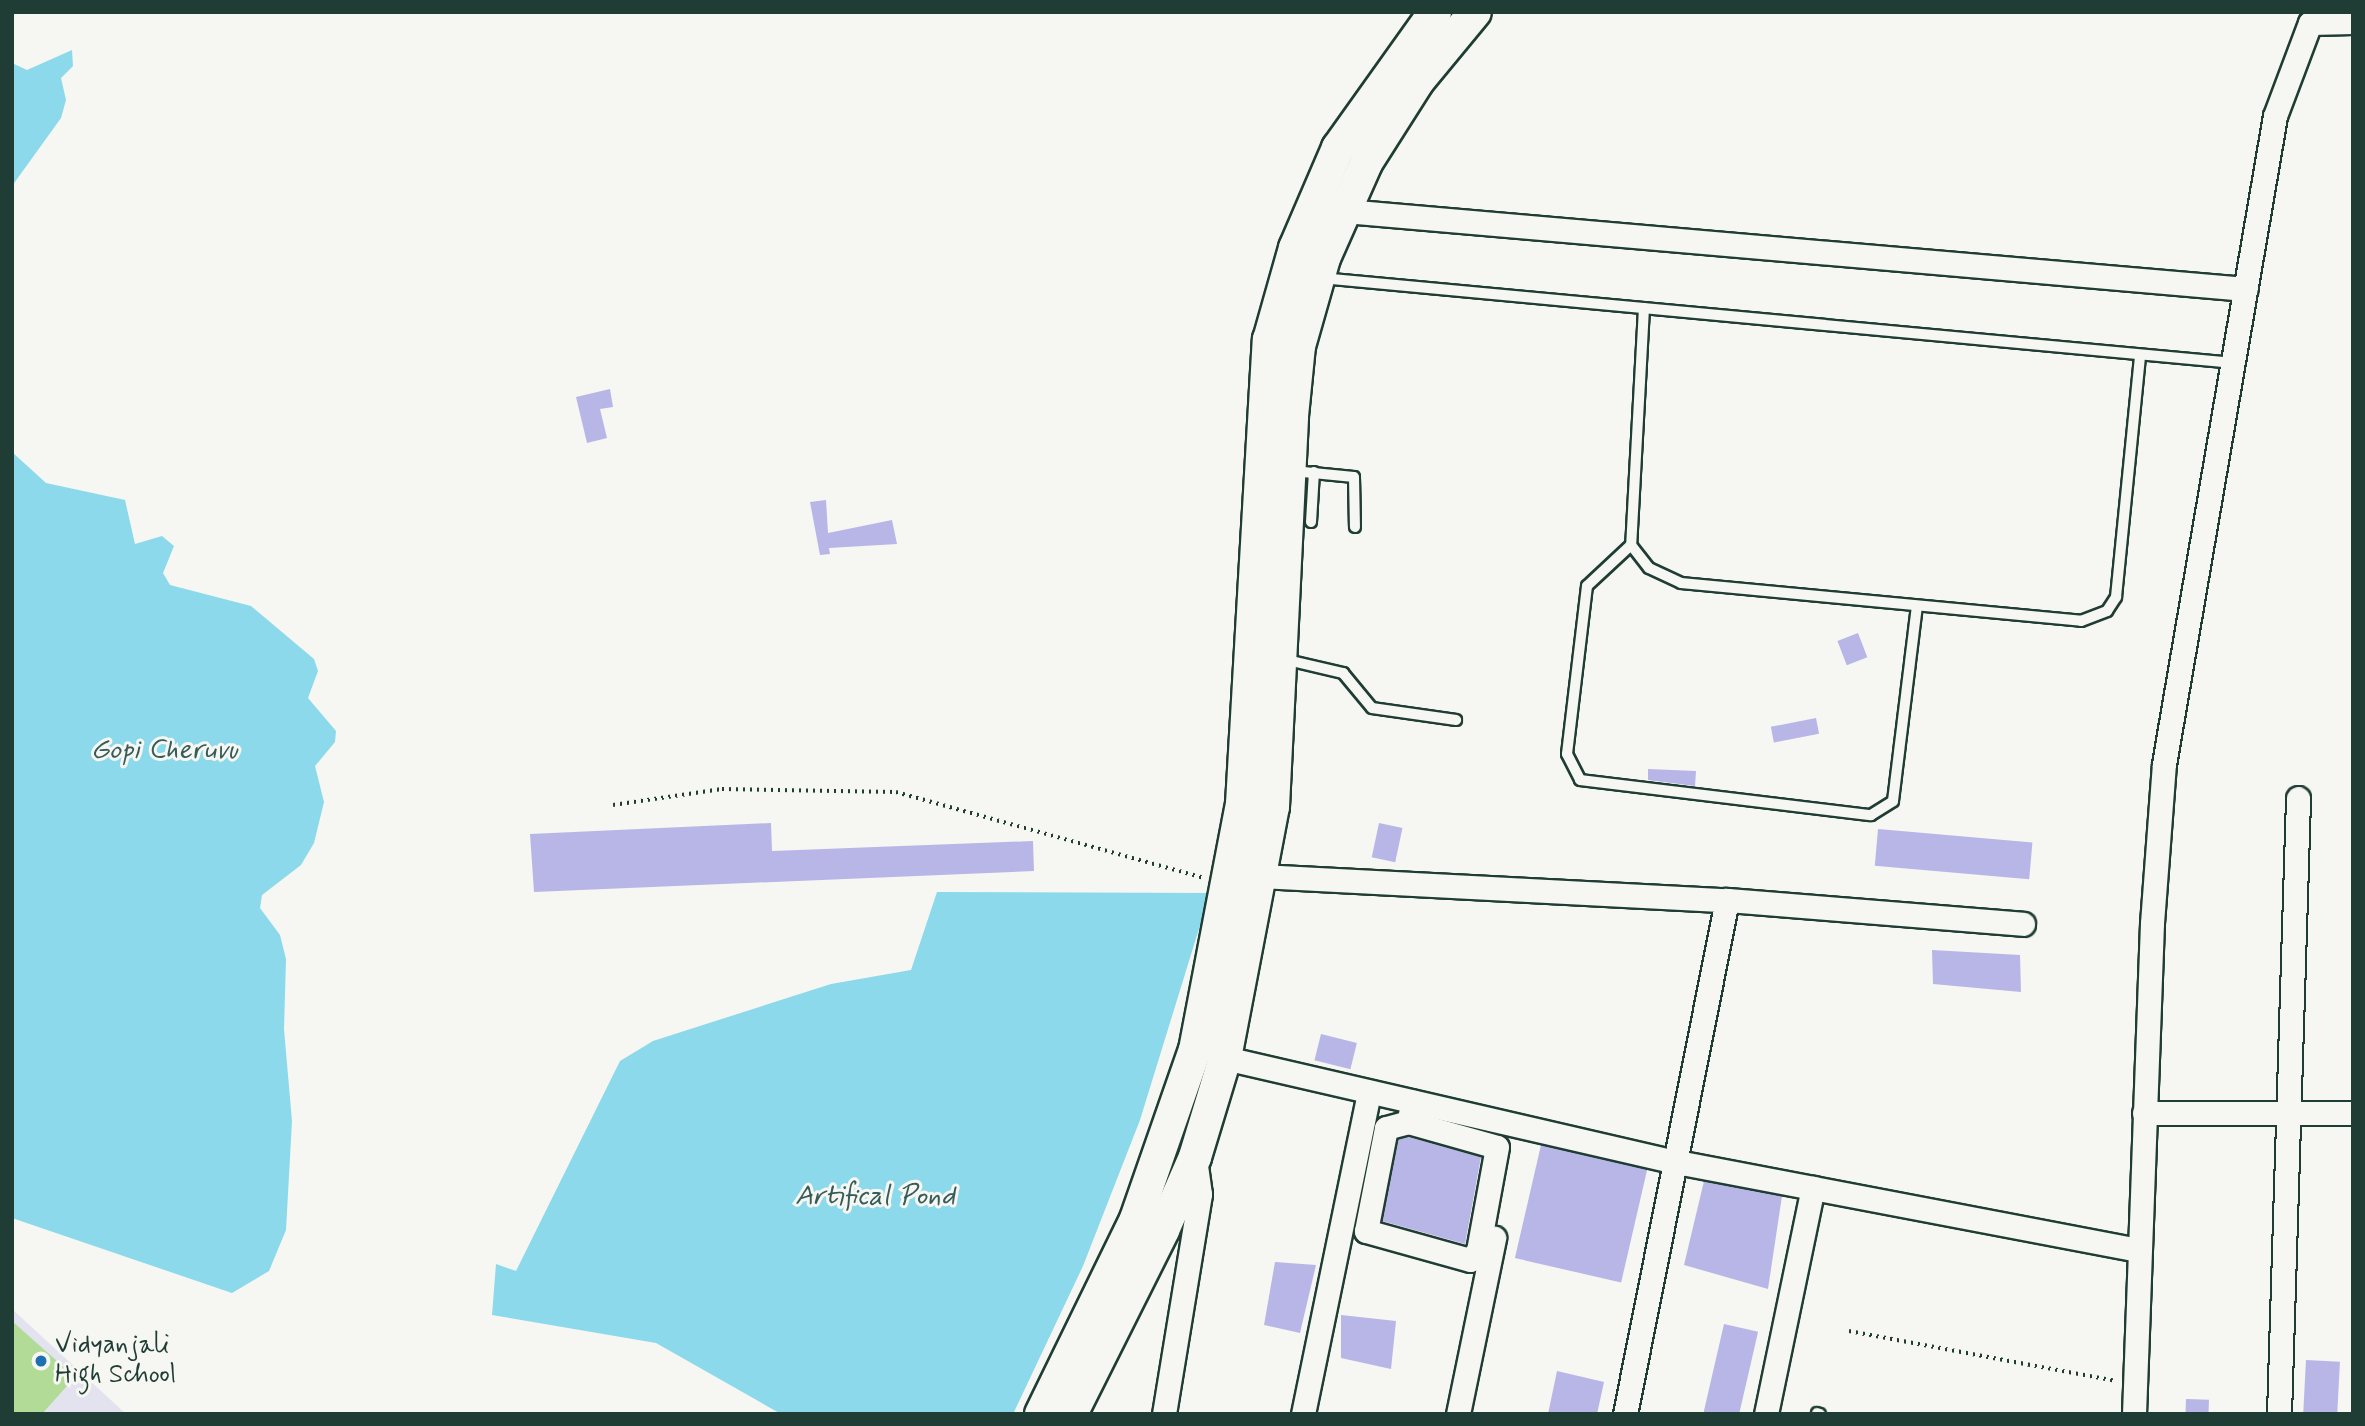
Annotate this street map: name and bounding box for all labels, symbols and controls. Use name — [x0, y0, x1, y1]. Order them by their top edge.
water label: Gopi Cheruvu — [86, 734, 242, 768]
water label: Artifical Pond — [796, 1180, 954, 1214]
place label: Vidyanjali High School — [55, 1330, 176, 1392]
marker: Vidyanjali High School — [33, 1353, 49, 1369]

